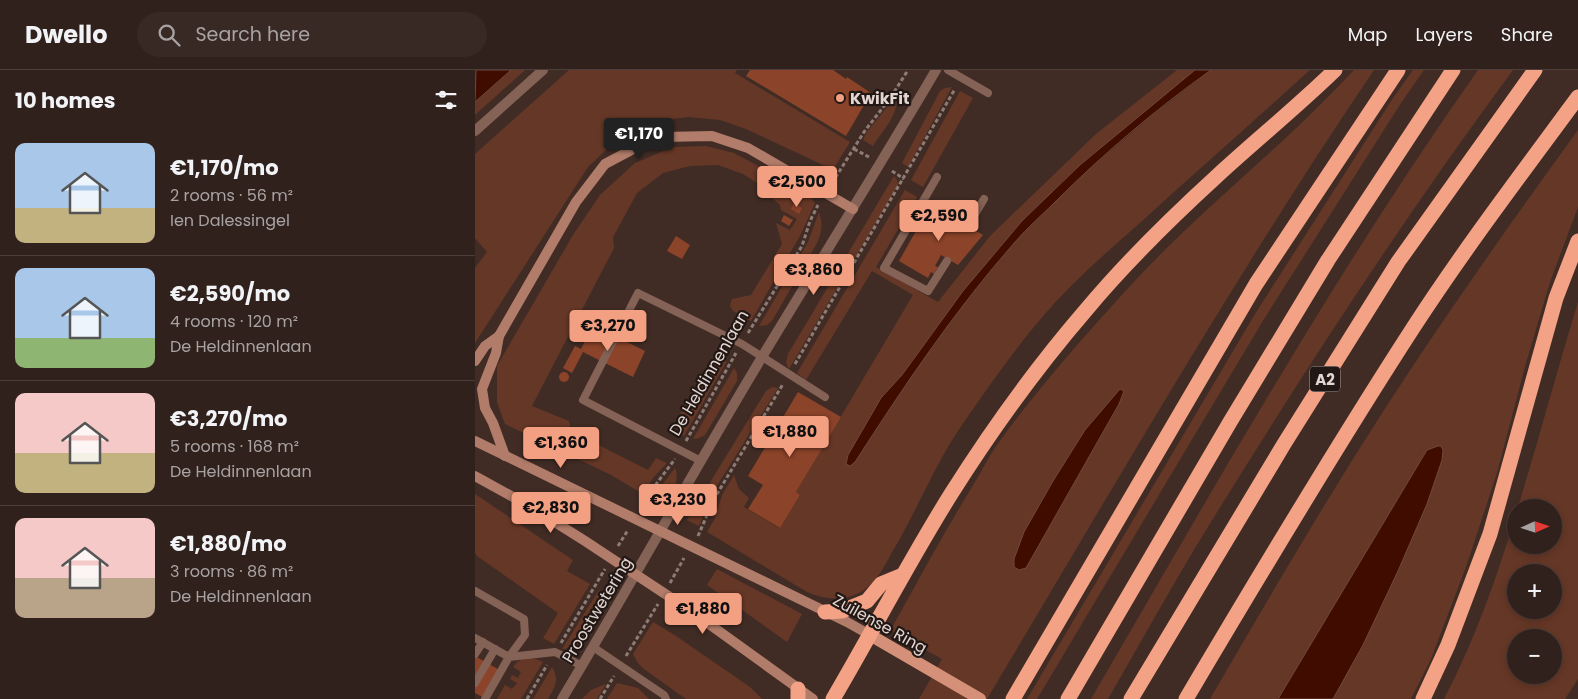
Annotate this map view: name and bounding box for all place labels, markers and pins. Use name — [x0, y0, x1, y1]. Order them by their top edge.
place label: KwikFit — [850, 87, 910, 110]
marker: KwikFit — [834, 92, 846, 104]
pin: €1,170 — [598, 118, 680, 160]
pin: €2,500 — [756, 166, 838, 208]
pin: €2,590 — [898, 200, 980, 242]
pin: €3,860 — [773, 254, 855, 296]
pin: €3,270 — [567, 310, 649, 352]
pin: €1,880 — [749, 416, 831, 458]
pin: €1,360 — [520, 426, 602, 469]
pin: €3,230 — [637, 484, 719, 526]
pin: €2,830 — [510, 492, 592, 534]
pin: €1,880 — [662, 592, 744, 635]

